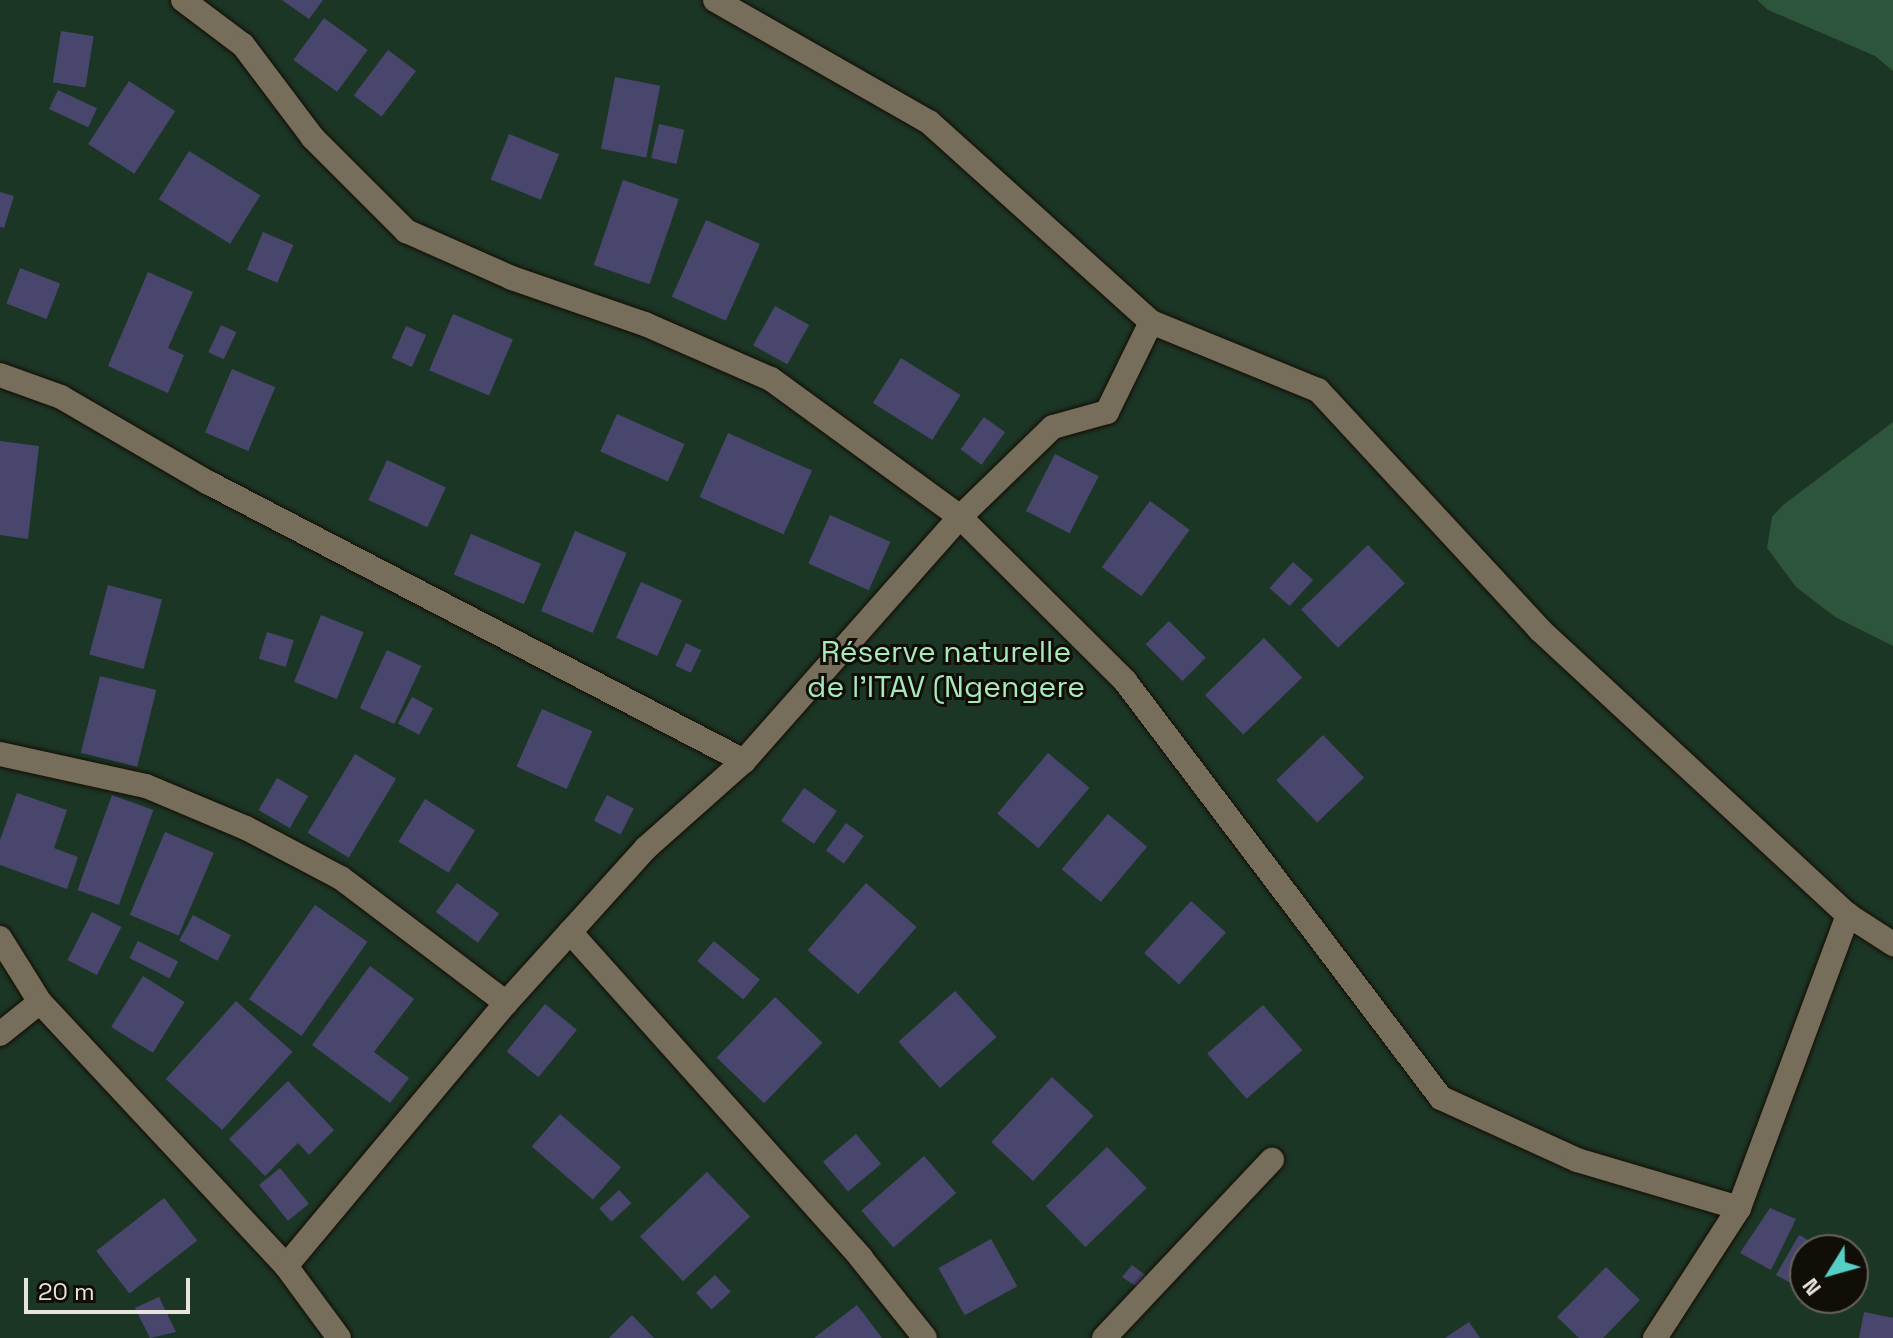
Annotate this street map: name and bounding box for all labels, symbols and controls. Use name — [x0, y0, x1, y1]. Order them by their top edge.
park label: Réserve naturelle de l'ITAV (Ngengere — [807, 634, 1085, 704]
north arrow — [1789, 1234, 1869, 1314]
scale bar — [28, 1262, 194, 1312]
text: N — [1796, 1273, 1827, 1302]
text: 20 m — [38, 1276, 95, 1307]

